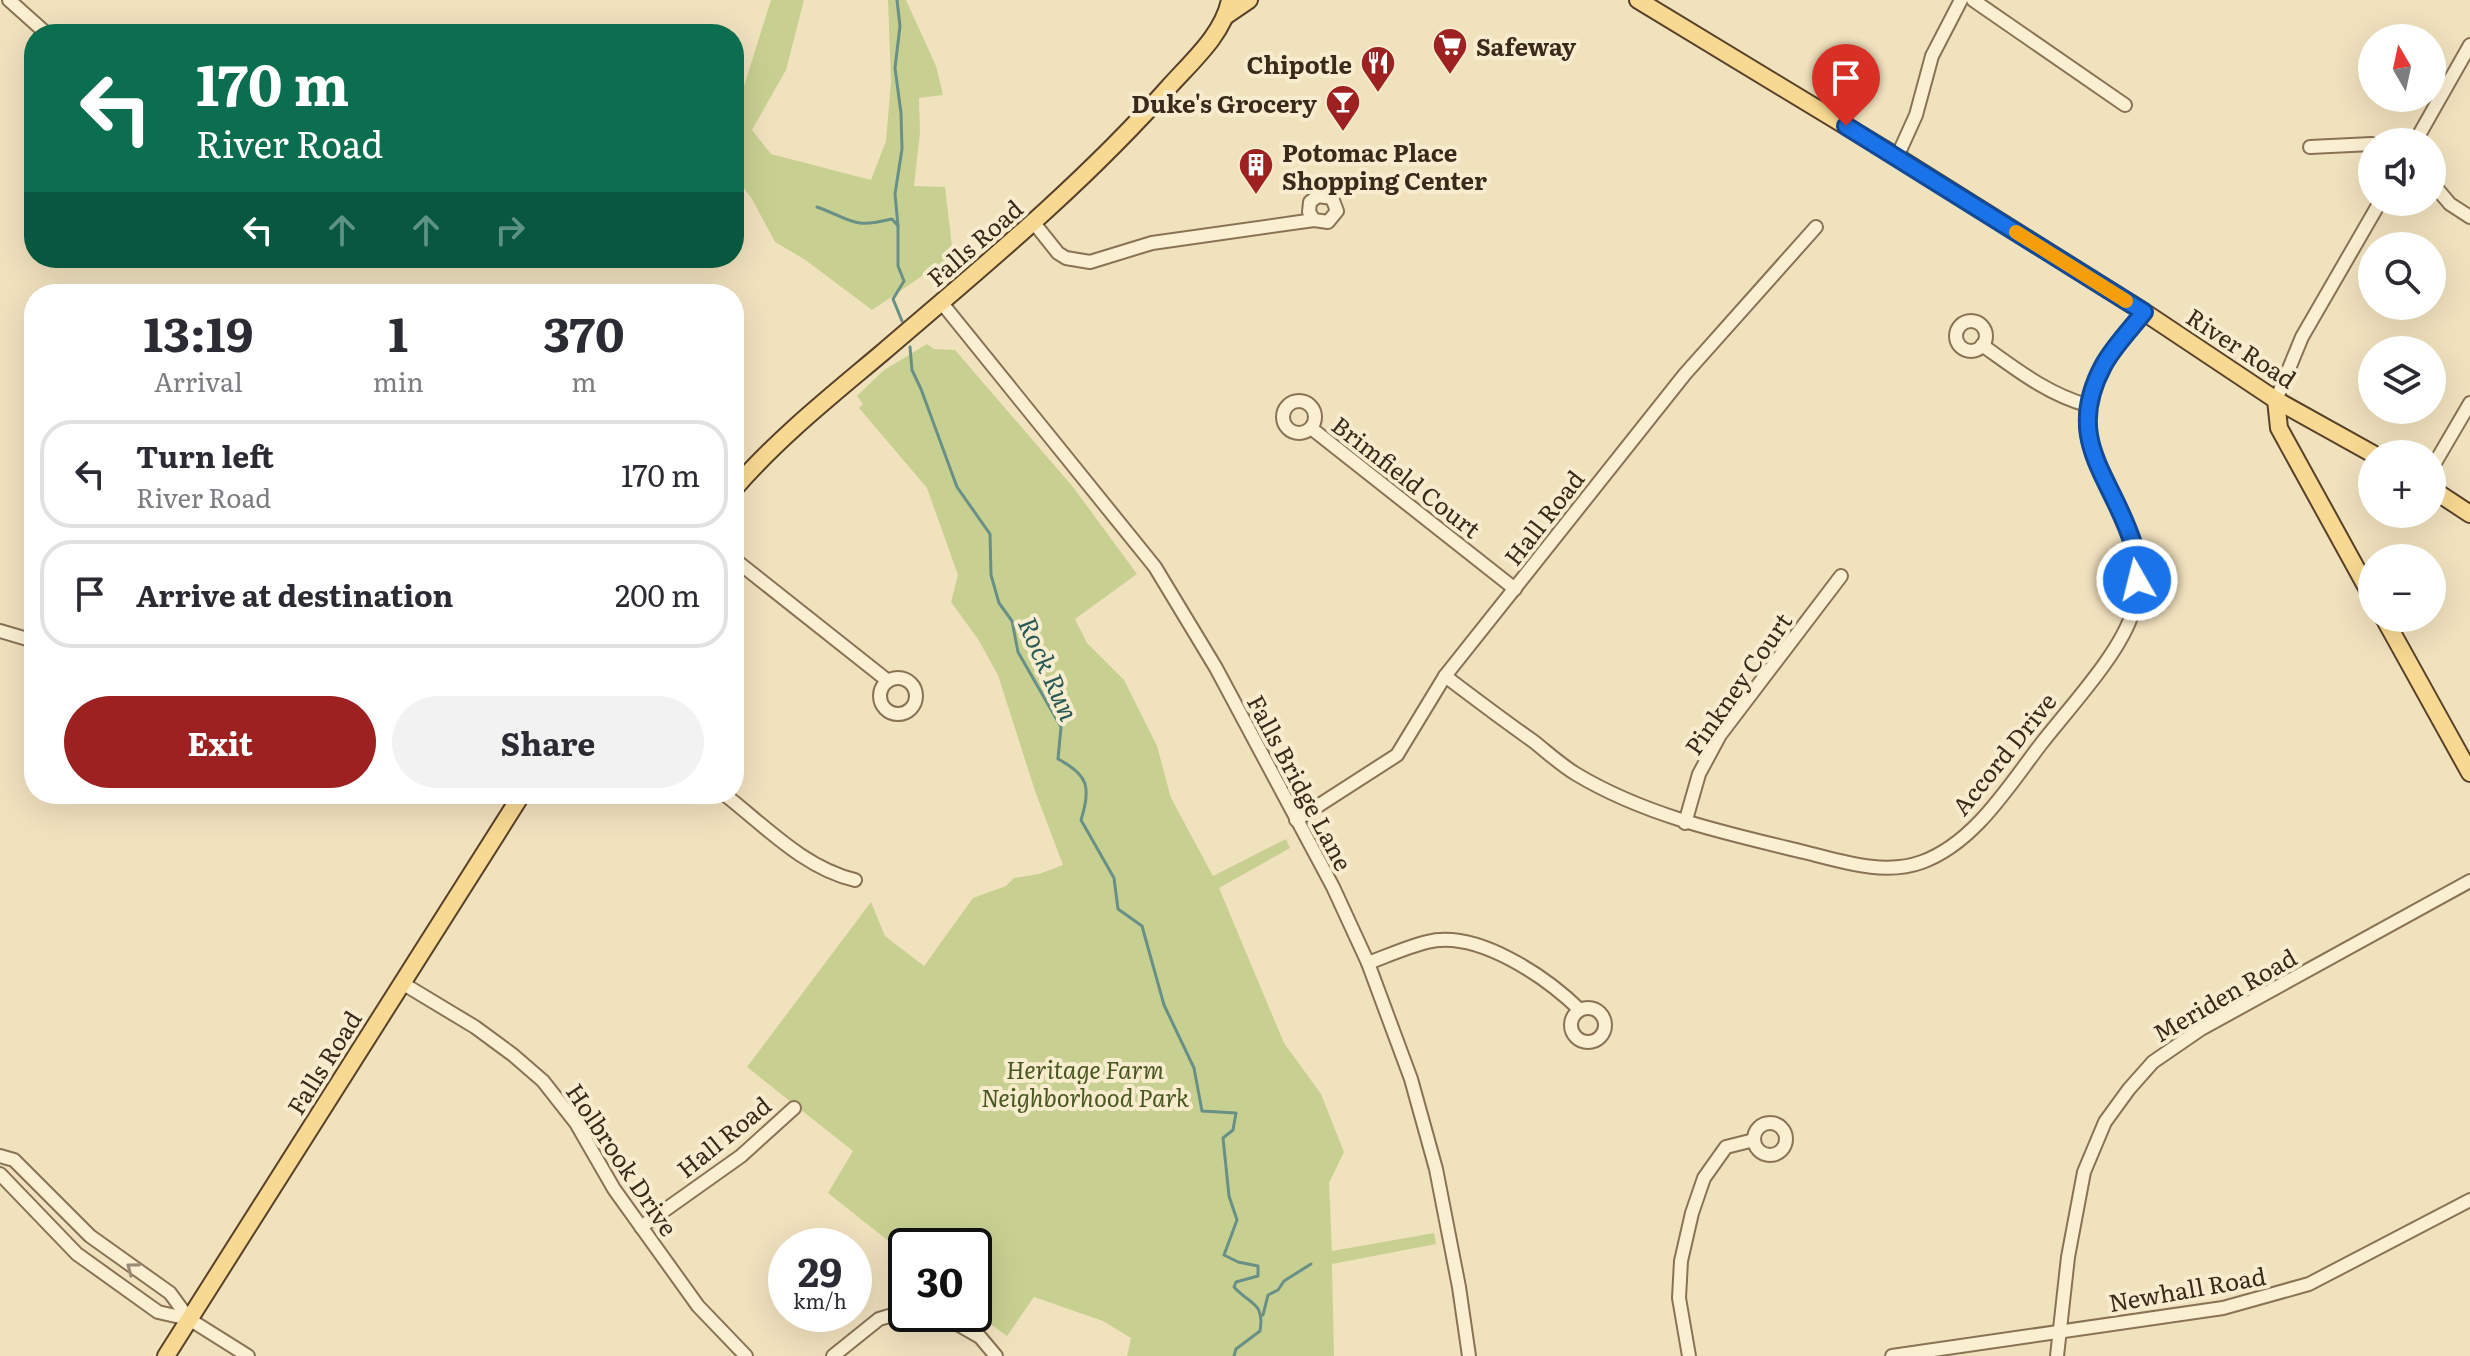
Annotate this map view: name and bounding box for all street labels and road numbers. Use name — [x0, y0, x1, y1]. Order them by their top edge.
street label: Falls Road — [918, 190, 1030, 293]
street label: River Road — [2180, 298, 2304, 396]
street label: Brimfield Court — [1325, 407, 1489, 545]
street label: Hall Road — [1495, 462, 1592, 572]
street label: Pinkney Court — [1675, 605, 1799, 761]
street label: Accord Drive — [1943, 684, 2063, 822]
street label: Falls Bridge Lane — [1240, 688, 1362, 876]
street label: Meriden Road — [2146, 939, 2303, 1049]
street label: Falls Road — [277, 1003, 369, 1121]
street label: Holbrook Drive — [559, 1076, 687, 1242]
street label: Hall Road — [668, 1087, 778, 1185]
street label: Newhall Road — [2106, 1257, 2269, 1319]

